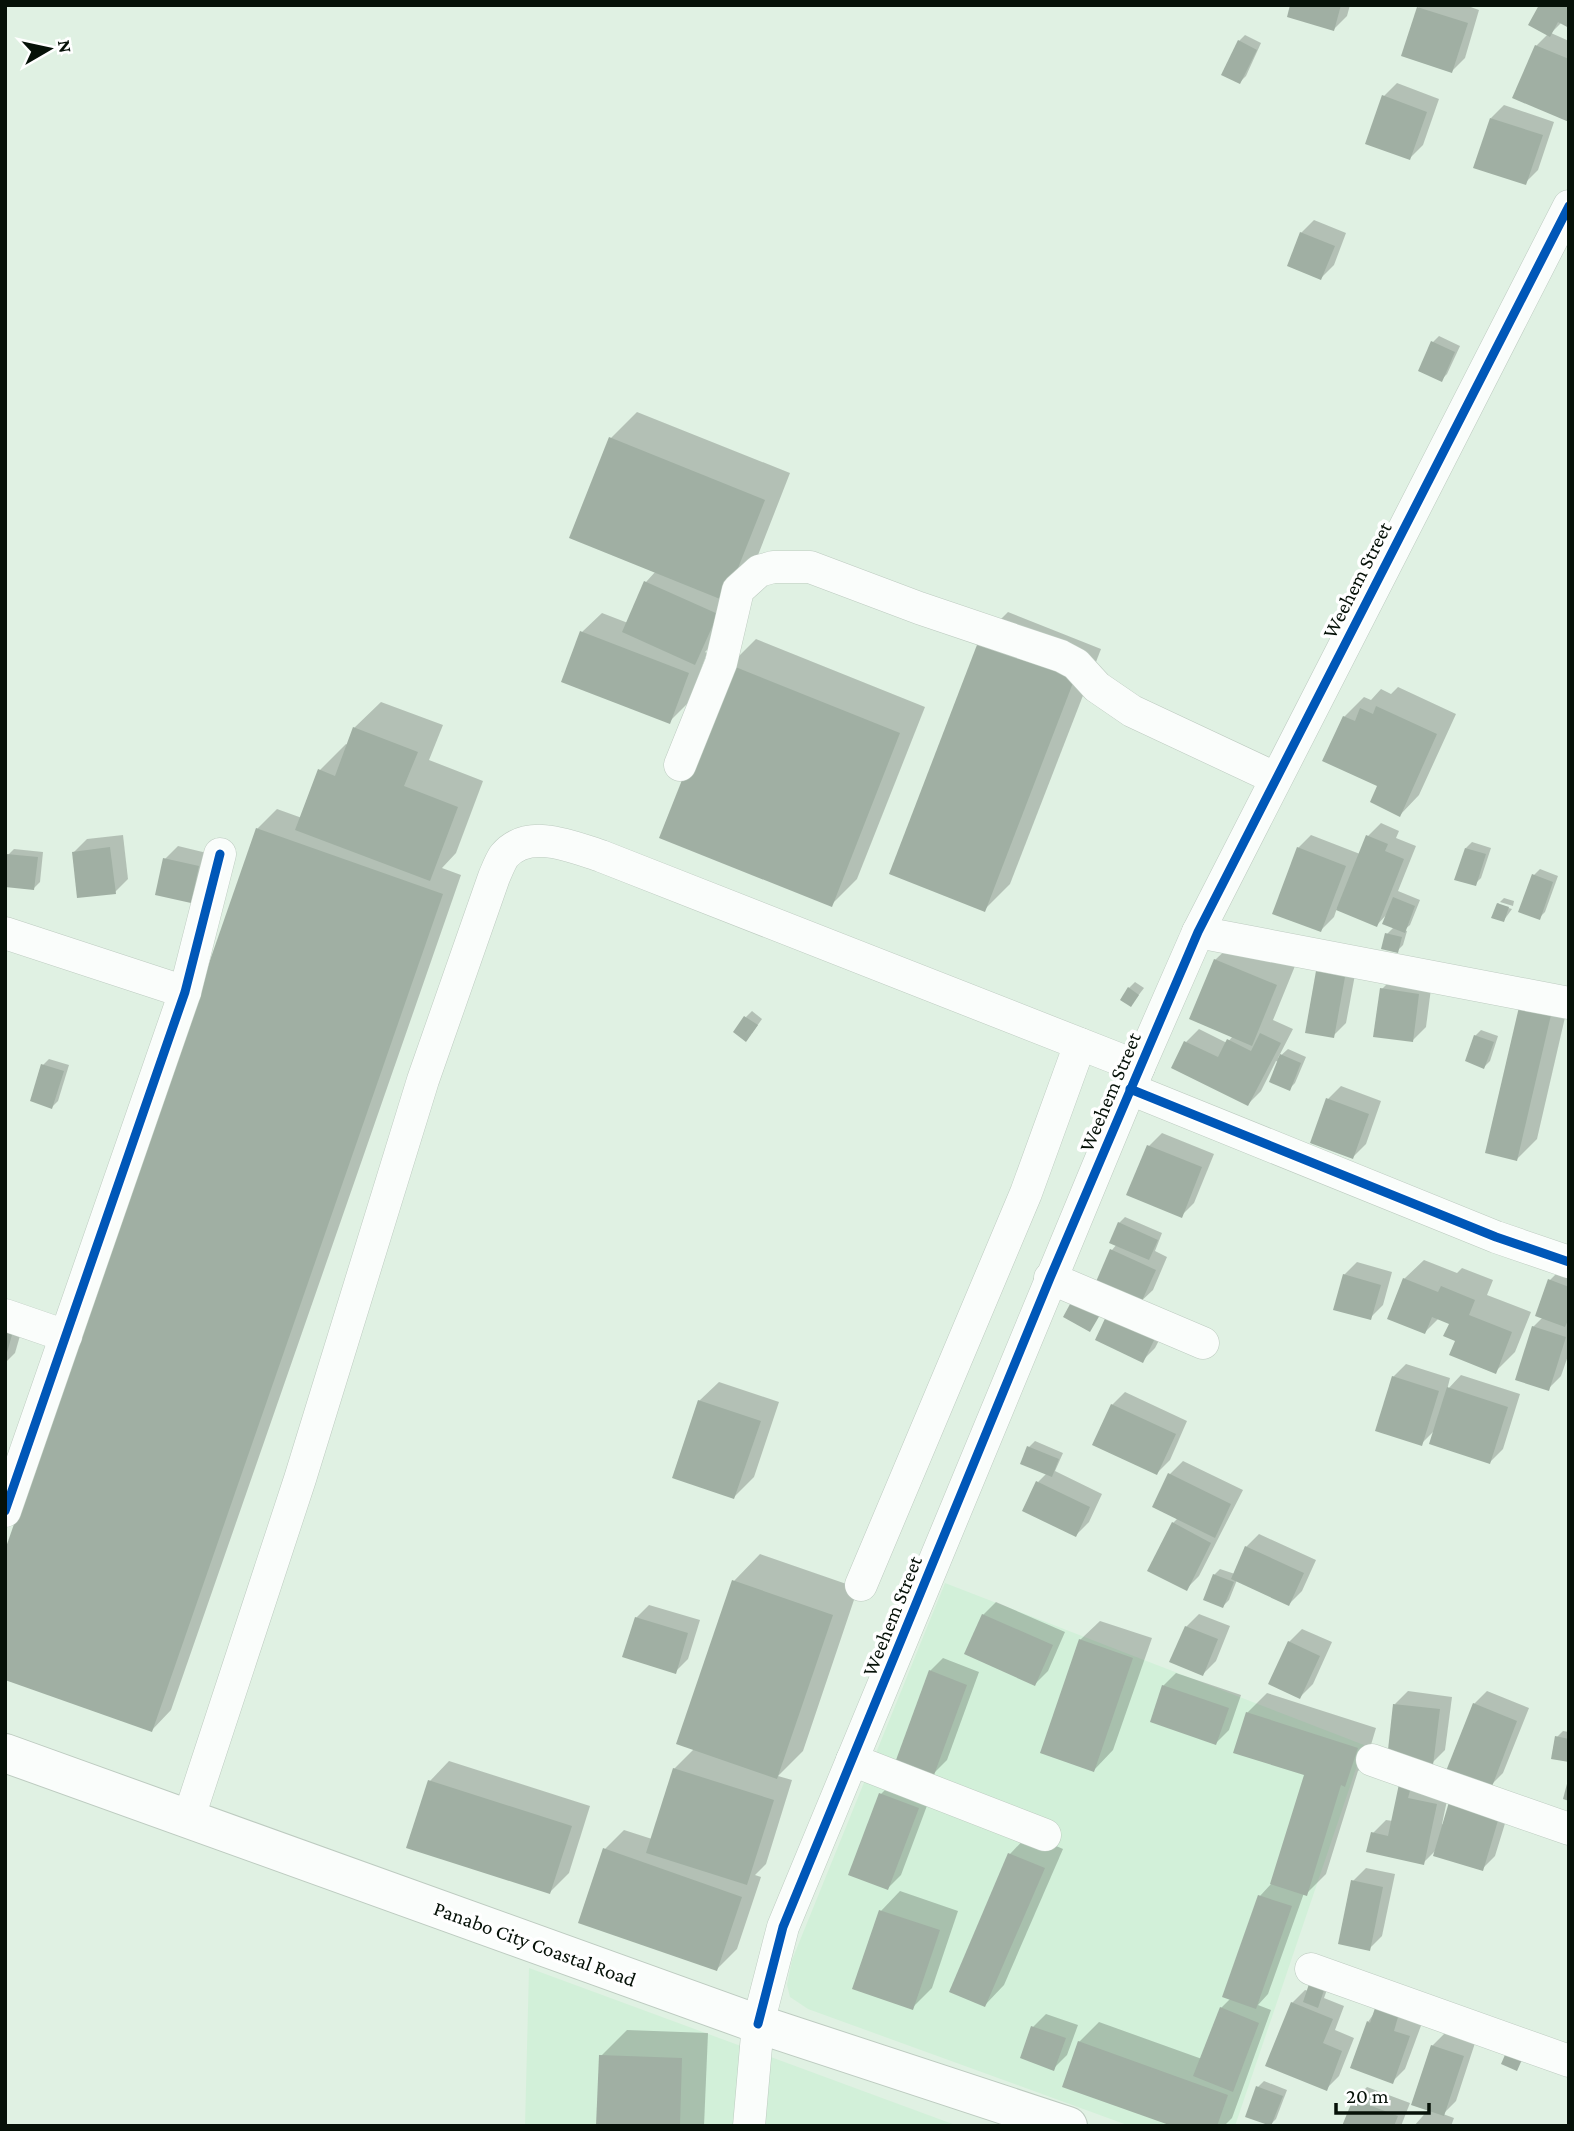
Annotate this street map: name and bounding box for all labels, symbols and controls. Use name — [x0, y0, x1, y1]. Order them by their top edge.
north arrow — [14, 14, 84, 84]
text: N — [54, 38, 77, 55]
street label: Weehem Street — [1317, 517, 1397, 642]
street label: Weehem Street — [1074, 1028, 1146, 1155]
street label: Weehem Street — [857, 1551, 927, 1680]
street label: Panabo City Coastal Road — [431, 1896, 639, 1992]
scale bar — [1336, 2072, 1429, 2116]
text: 20 m — [1346, 2084, 1389, 2108]

